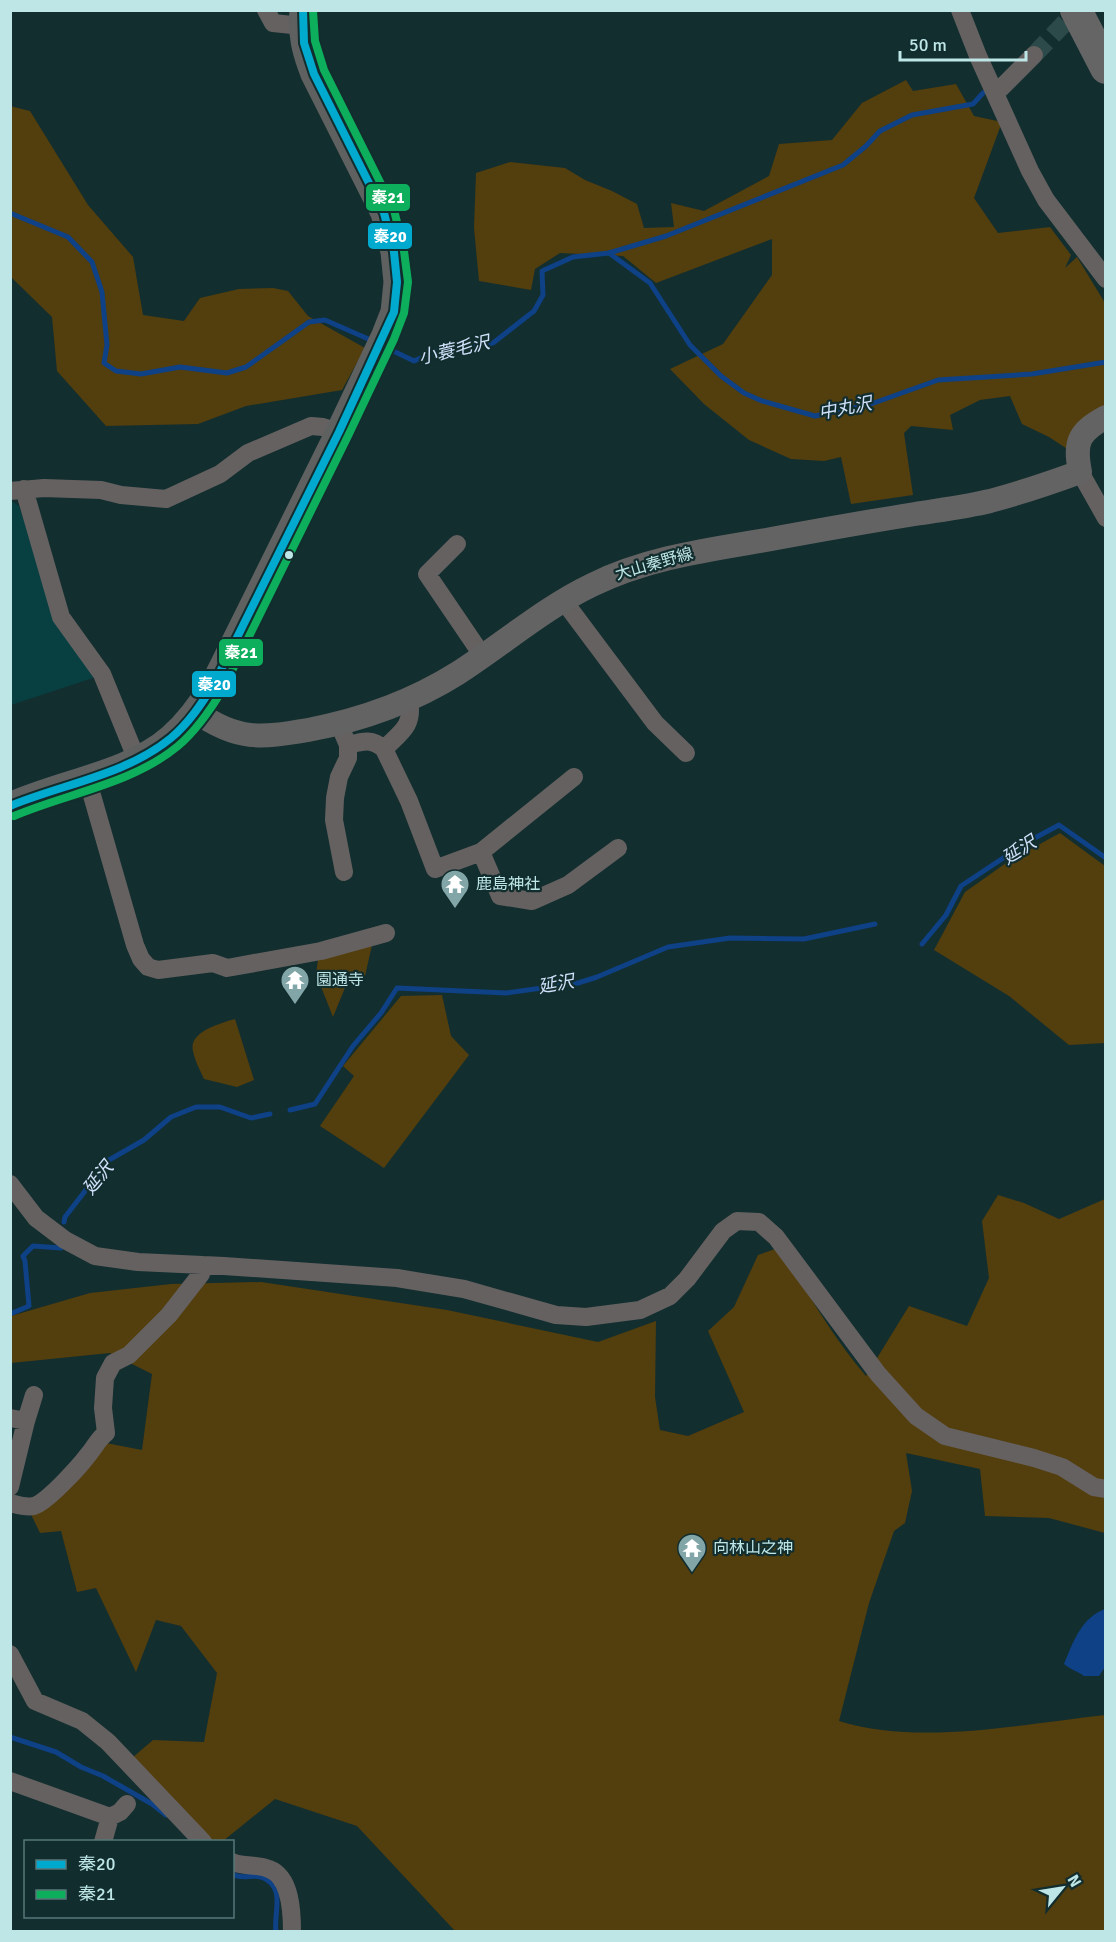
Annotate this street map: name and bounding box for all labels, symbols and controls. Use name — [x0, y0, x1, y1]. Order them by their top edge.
scale bar — [900, 24, 1026, 62]
text: 50 m — [909, 34, 947, 56]
line badge: 秦21 — [365, 183, 411, 212]
text: 秦21 — [371, 188, 405, 208]
line badge: 秦20 — [367, 222, 413, 250]
text: 秦20 — [373, 227, 407, 247]
water label: 小蓑毛沢 — [416, 331, 494, 369]
water label: 中丸沢 — [816, 392, 876, 424]
street label: 大山秦野線 — [613, 543, 695, 585]
unlabelled marker — [283, 549, 295, 561]
line badge: 秦21 — [218, 638, 264, 667]
text: 秦21 — [224, 643, 258, 663]
line badge: 秦20 — [191, 670, 237, 698]
text: 秦20 — [197, 675, 231, 695]
water label: 延沢 — [998, 830, 1042, 869]
temple icon: 鹿島神社 — [439, 868, 471, 910]
place label: 鹿島神社 — [476, 874, 540, 894]
temple icon: 園通寺 — [279, 964, 311, 1006]
place label: 園通寺 — [316, 970, 364, 990]
water label: 延沢 — [536, 970, 578, 998]
water label: 延沢 — [78, 1156, 119, 1199]
temple icon: 向林山之神 — [676, 1532, 708, 1574]
place label: 向林山之神 — [713, 1538, 793, 1558]
legend — [24, 1840, 234, 1918]
text: 秦20 — [78, 1853, 115, 1875]
north arrow — [1032, 1858, 1092, 1918]
text: N — [1063, 1871, 1086, 1891]
text: 秦21 — [78, 1883, 115, 1905]

